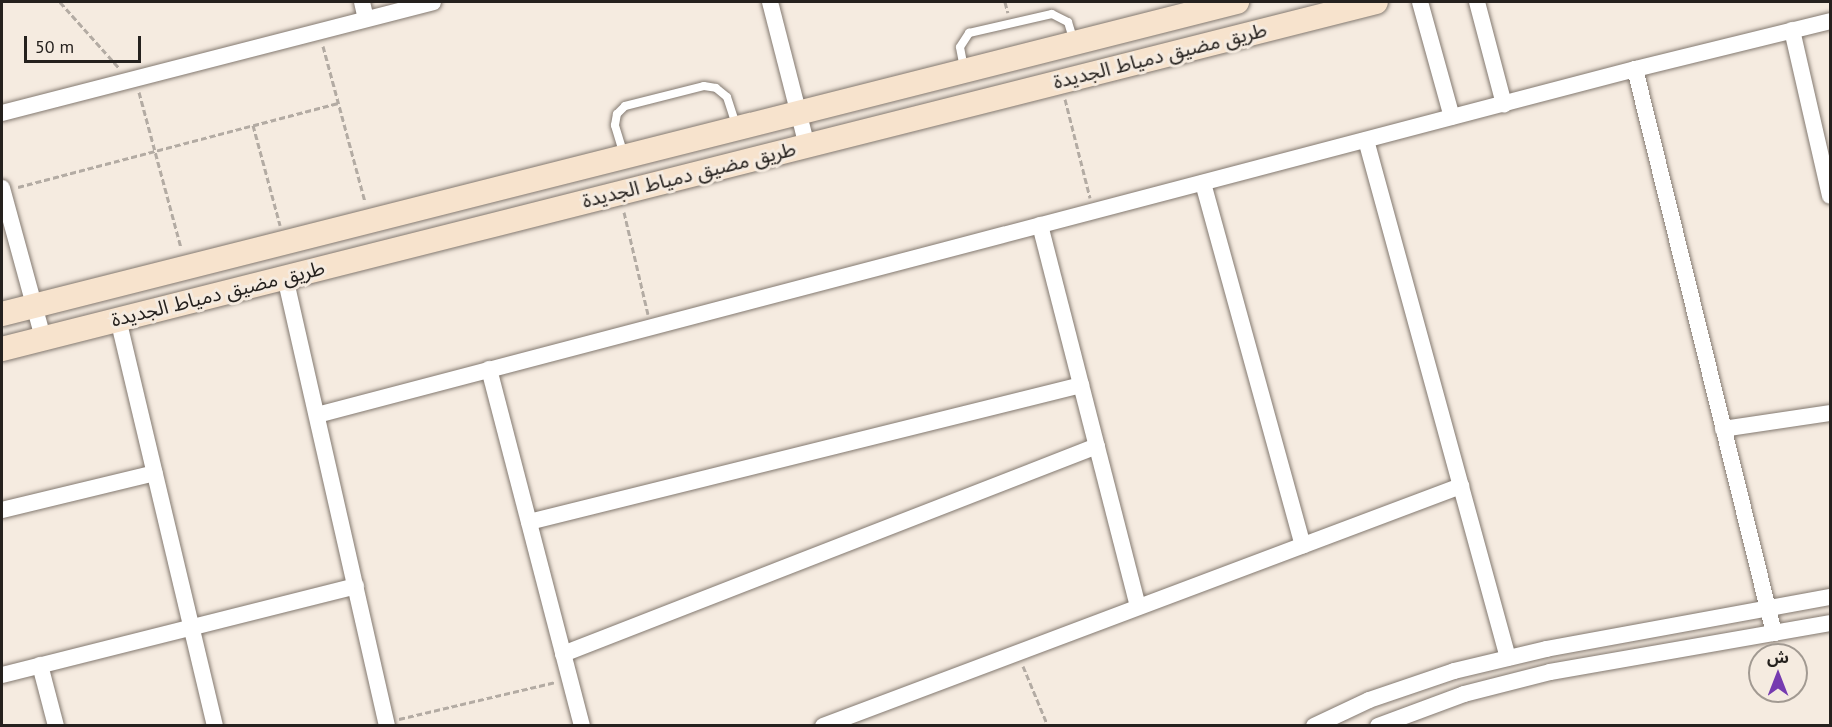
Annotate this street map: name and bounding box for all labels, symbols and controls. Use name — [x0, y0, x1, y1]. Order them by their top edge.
street label: طريق مضيق دمياط الجديدة — [1051, 18, 1269, 94]
scale bar — [27, 24, 144, 62]
text: 50 m — [35, 35, 74, 58]
street label: طريق مضيق دمياط الجديدة — [580, 137, 798, 213]
street label: طريق مضيق دمياط الجديدة — [109, 256, 327, 332]
north arrow — [1748, 643, 1808, 703]
text: ش — [1767, 647, 1789, 667]

